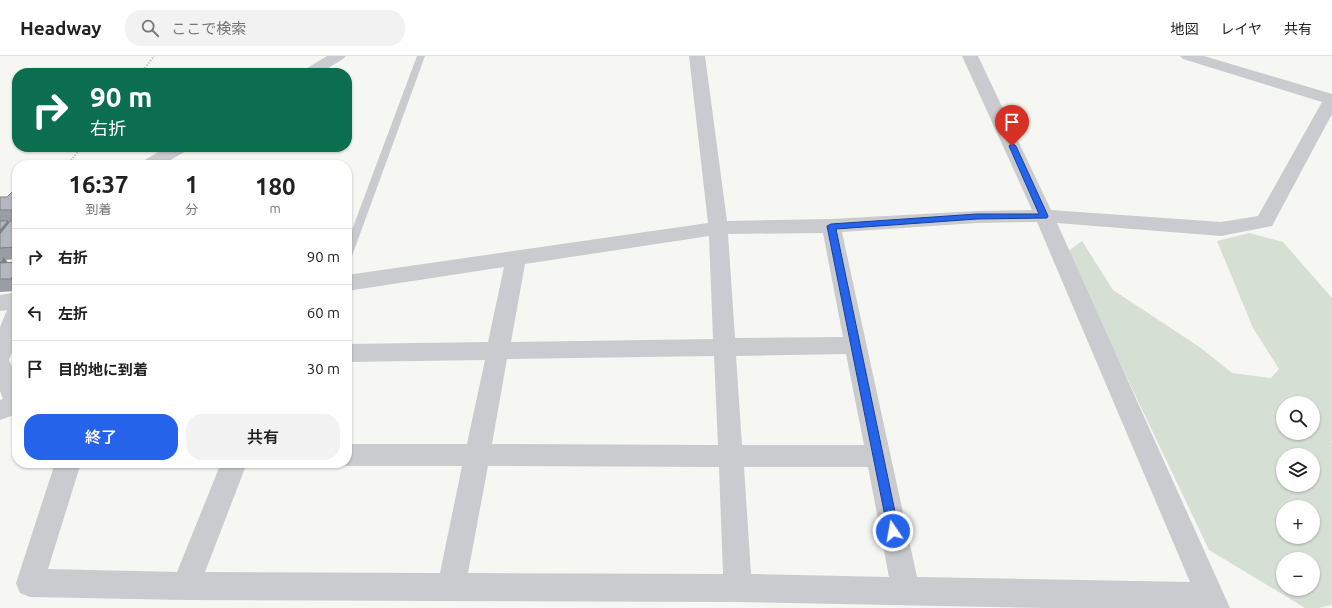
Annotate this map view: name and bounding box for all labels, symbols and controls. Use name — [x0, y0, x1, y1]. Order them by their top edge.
search box — [125, 10, 405, 46]
text: Headway — [20, 17, 101, 39]
icon: search — [139, 17, 161, 39]
text: ここで検索 — [171, 20, 246, 37]
text: 地図 — [1170, 21, 1198, 37]
text: レイヤ — [1220, 21, 1262, 37]
text: 共有 — [1284, 21, 1312, 37]
text: 90 m — [90, 81, 152, 112]
icon: right — [24, 84, 76, 136]
pin — [995, 105, 1029, 146]
icon: arrive — [1001, 111, 1023, 133]
text: 右折 — [90, 118, 126, 138]
text: 16:37 — [68, 171, 129, 198]
text: 1 — [185, 171, 198, 198]
text: 180 — [255, 173, 296, 200]
text: m — [270, 201, 281, 215]
text: 到着 — [85, 202, 111, 216]
text: 分 — [185, 202, 198, 216]
icon: right — [24, 246, 46, 268]
text: 90 m — [307, 248, 340, 265]
text: 右折 — [58, 249, 88, 266]
icon: left — [24, 302, 46, 324]
text: 60 m — [307, 304, 340, 321]
text: 左折 — [58, 305, 88, 322]
icon: arrive — [24, 358, 46, 380]
text: 30 m — [307, 360, 340, 377]
text: 目的地に到着 — [58, 361, 148, 378]
map controls — [1276, 396, 1320, 596]
button: search — [1276, 396, 1320, 440]
button: 終了 — [24, 414, 178, 460]
button: 共有 — [186, 414, 340, 460]
button: layers — [1276, 448, 1320, 492]
button: + — [1276, 500, 1320, 544]
position arrow — [872, 510, 914, 552]
button: − — [1276, 552, 1320, 596]

